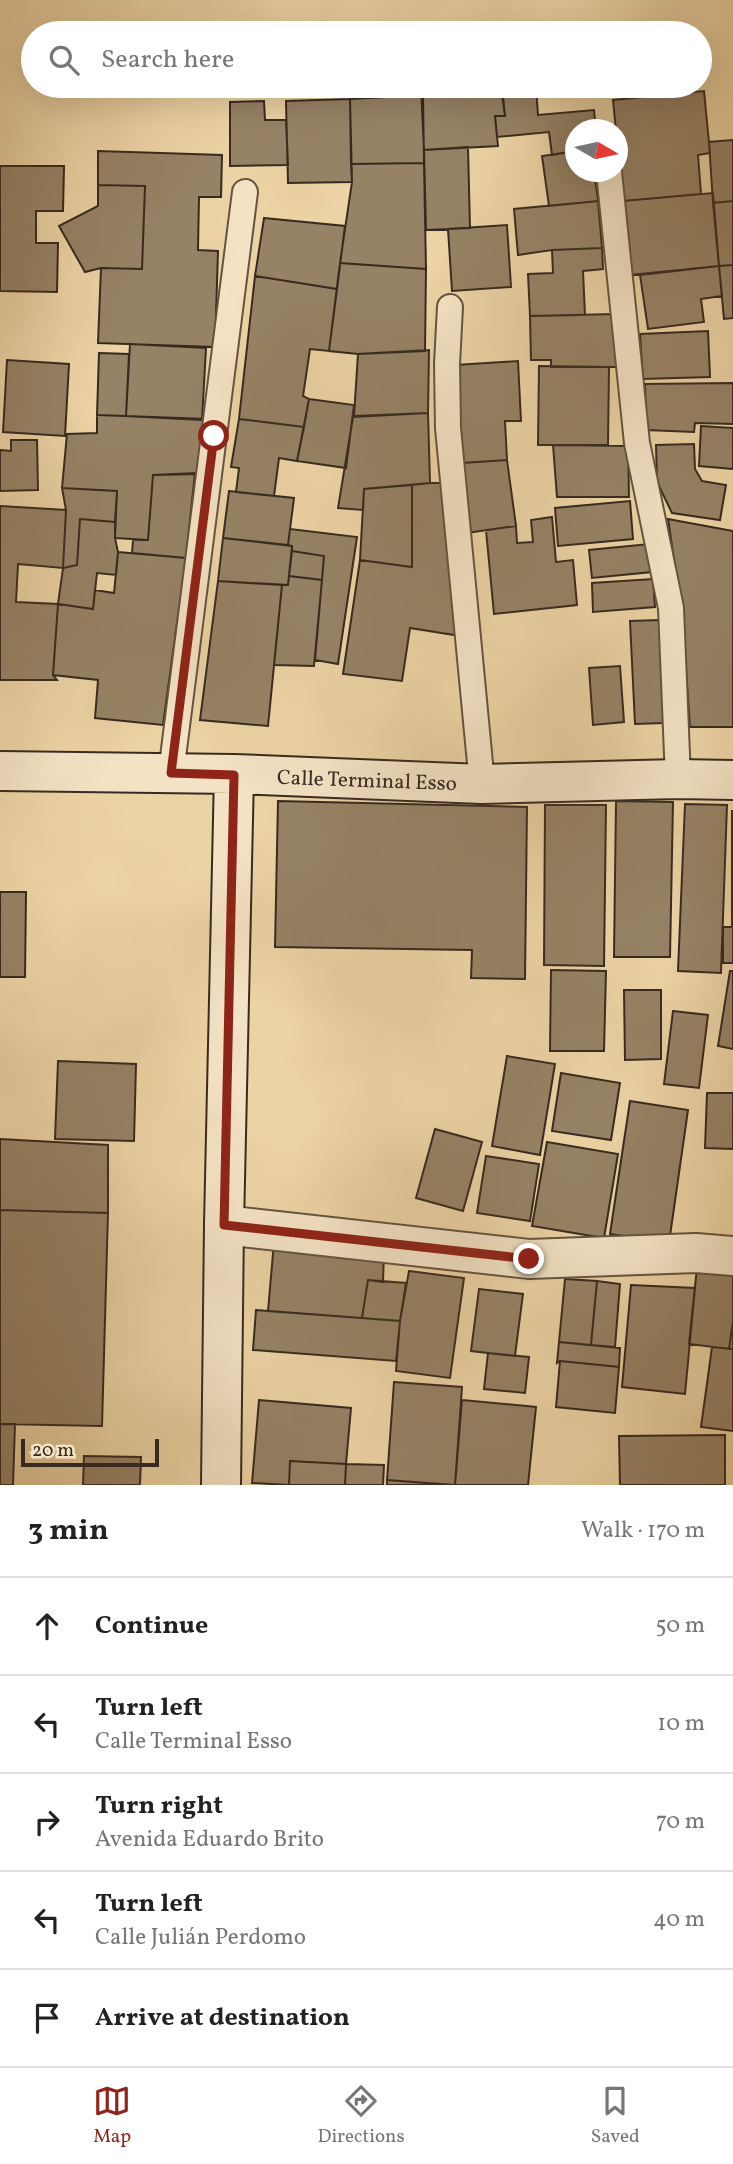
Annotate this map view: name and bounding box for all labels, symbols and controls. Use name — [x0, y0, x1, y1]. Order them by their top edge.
search box — [21, 21, 712, 98]
icon: search — [45, 41, 83, 79]
text: Search here — [101, 42, 234, 78]
north arrow — [565, 119, 628, 182]
route start — [198, 420, 229, 451]
street label: Calle Terminal Esso — [277, 764, 457, 799]
route end — [513, 1243, 544, 1274]
scale bar — [21, 1436, 159, 1468]
text: 20 m — [32, 1438, 74, 1464]
text: 3 min — [28, 1510, 109, 1552]
text: Walk · 170 m — [581, 1515, 705, 1547]
icon: ahead — [28, 1607, 66, 1645]
text: Continue — [95, 1608, 208, 1644]
text: 50 m — [656, 1610, 705, 1642]
text: Turn left — [95, 1690, 203, 1726]
icon: left — [28, 1705, 66, 1743]
text: 10 m — [657, 1708, 705, 1740]
text: Calle Terminal Esso — [95, 1726, 292, 1758]
text: Turn right — [95, 1788, 223, 1824]
icon: right — [28, 1803, 66, 1841]
text: 70 m — [656, 1806, 705, 1838]
text: Avenida Eduardo Brito — [95, 1824, 324, 1856]
text: Turn left — [95, 1886, 203, 1922]
icon: left — [28, 1901, 66, 1939]
text: 40 m — [653, 1904, 705, 1936]
text: Calle Julián Perdomo — [95, 1922, 306, 1954]
icon: arrive — [28, 1999, 66, 2037]
text: Arrive at destination — [95, 2000, 350, 2036]
tab: Map — [93, 2082, 131, 2150]
tab: Directions — [318, 2082, 405, 2150]
tab: Saved — [591, 2082, 640, 2150]

